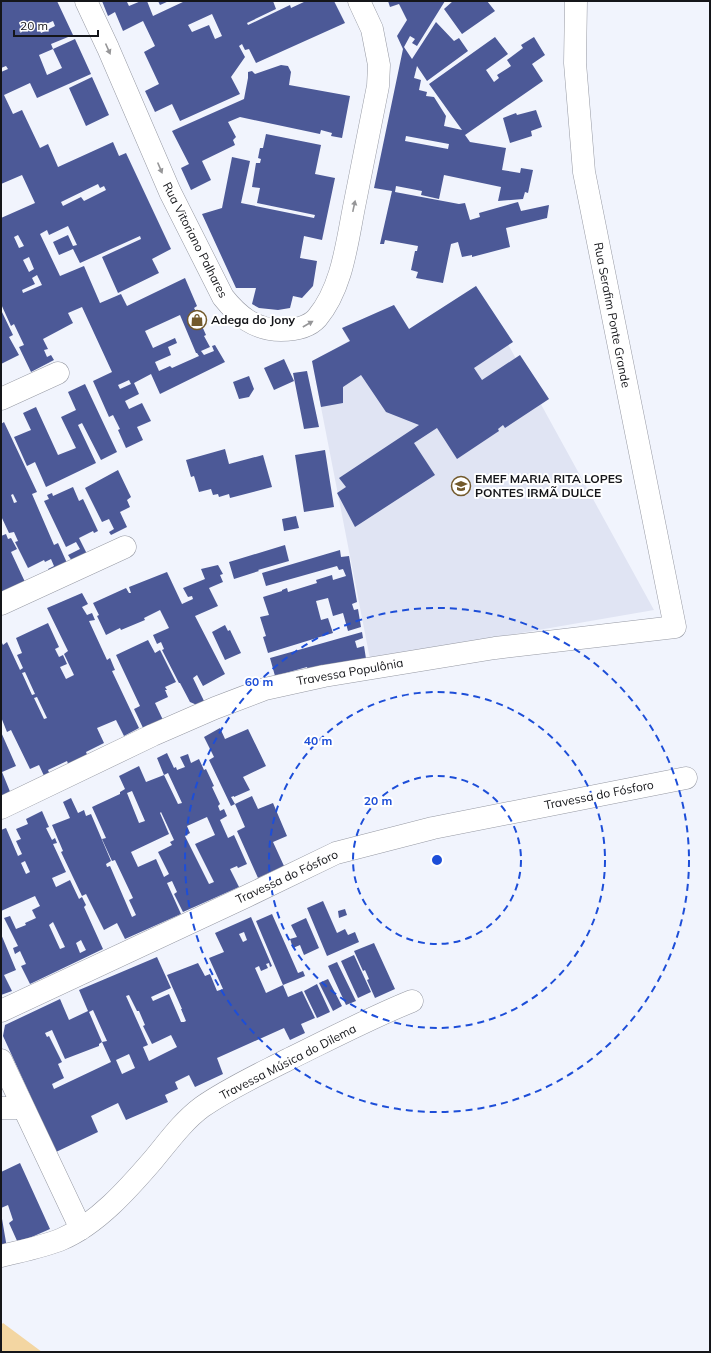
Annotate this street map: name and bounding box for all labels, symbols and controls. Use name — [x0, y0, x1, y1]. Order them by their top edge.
scale bar — [14, 12, 98, 38]
text: 20 m — [20, 18, 48, 33]
one-way arrow — [106, 44, 112, 56]
one-way arrow — [157, 163, 163, 174]
street label: Rua Vitoriano Palhares — [160, 179, 231, 300]
one-way arrow — [351, 200, 357, 212]
street label: Rua Serafim Ponte Grande — [591, 241, 634, 389]
shop icon: Adega do Jony — [186, 309, 208, 331]
place label: Adega do Jony — [211, 312, 296, 327]
one-way arrow — [302, 320, 314, 327]
place label: EMEF MARIA RITA LOPES PONTES IRMÃ DULCE — [475, 471, 623, 500]
school or university icon: EMEF MARIA RITA LOPES PONTES IRMÃ DULCE — [450, 475, 472, 497]
street label: Travessa Populônia — [295, 655, 404, 688]
text: 60 m — [245, 674, 273, 689]
text: 40 m — [304, 733, 332, 748]
street label: Travessa do Fósforo — [543, 777, 655, 812]
text: 20 m — [364, 793, 392, 808]
street label: Travessa do Fósforo — [233, 846, 340, 907]
centre of rings — [430, 853, 444, 867]
street label: Travessa Música do Dilema — [217, 1021, 359, 1103]

